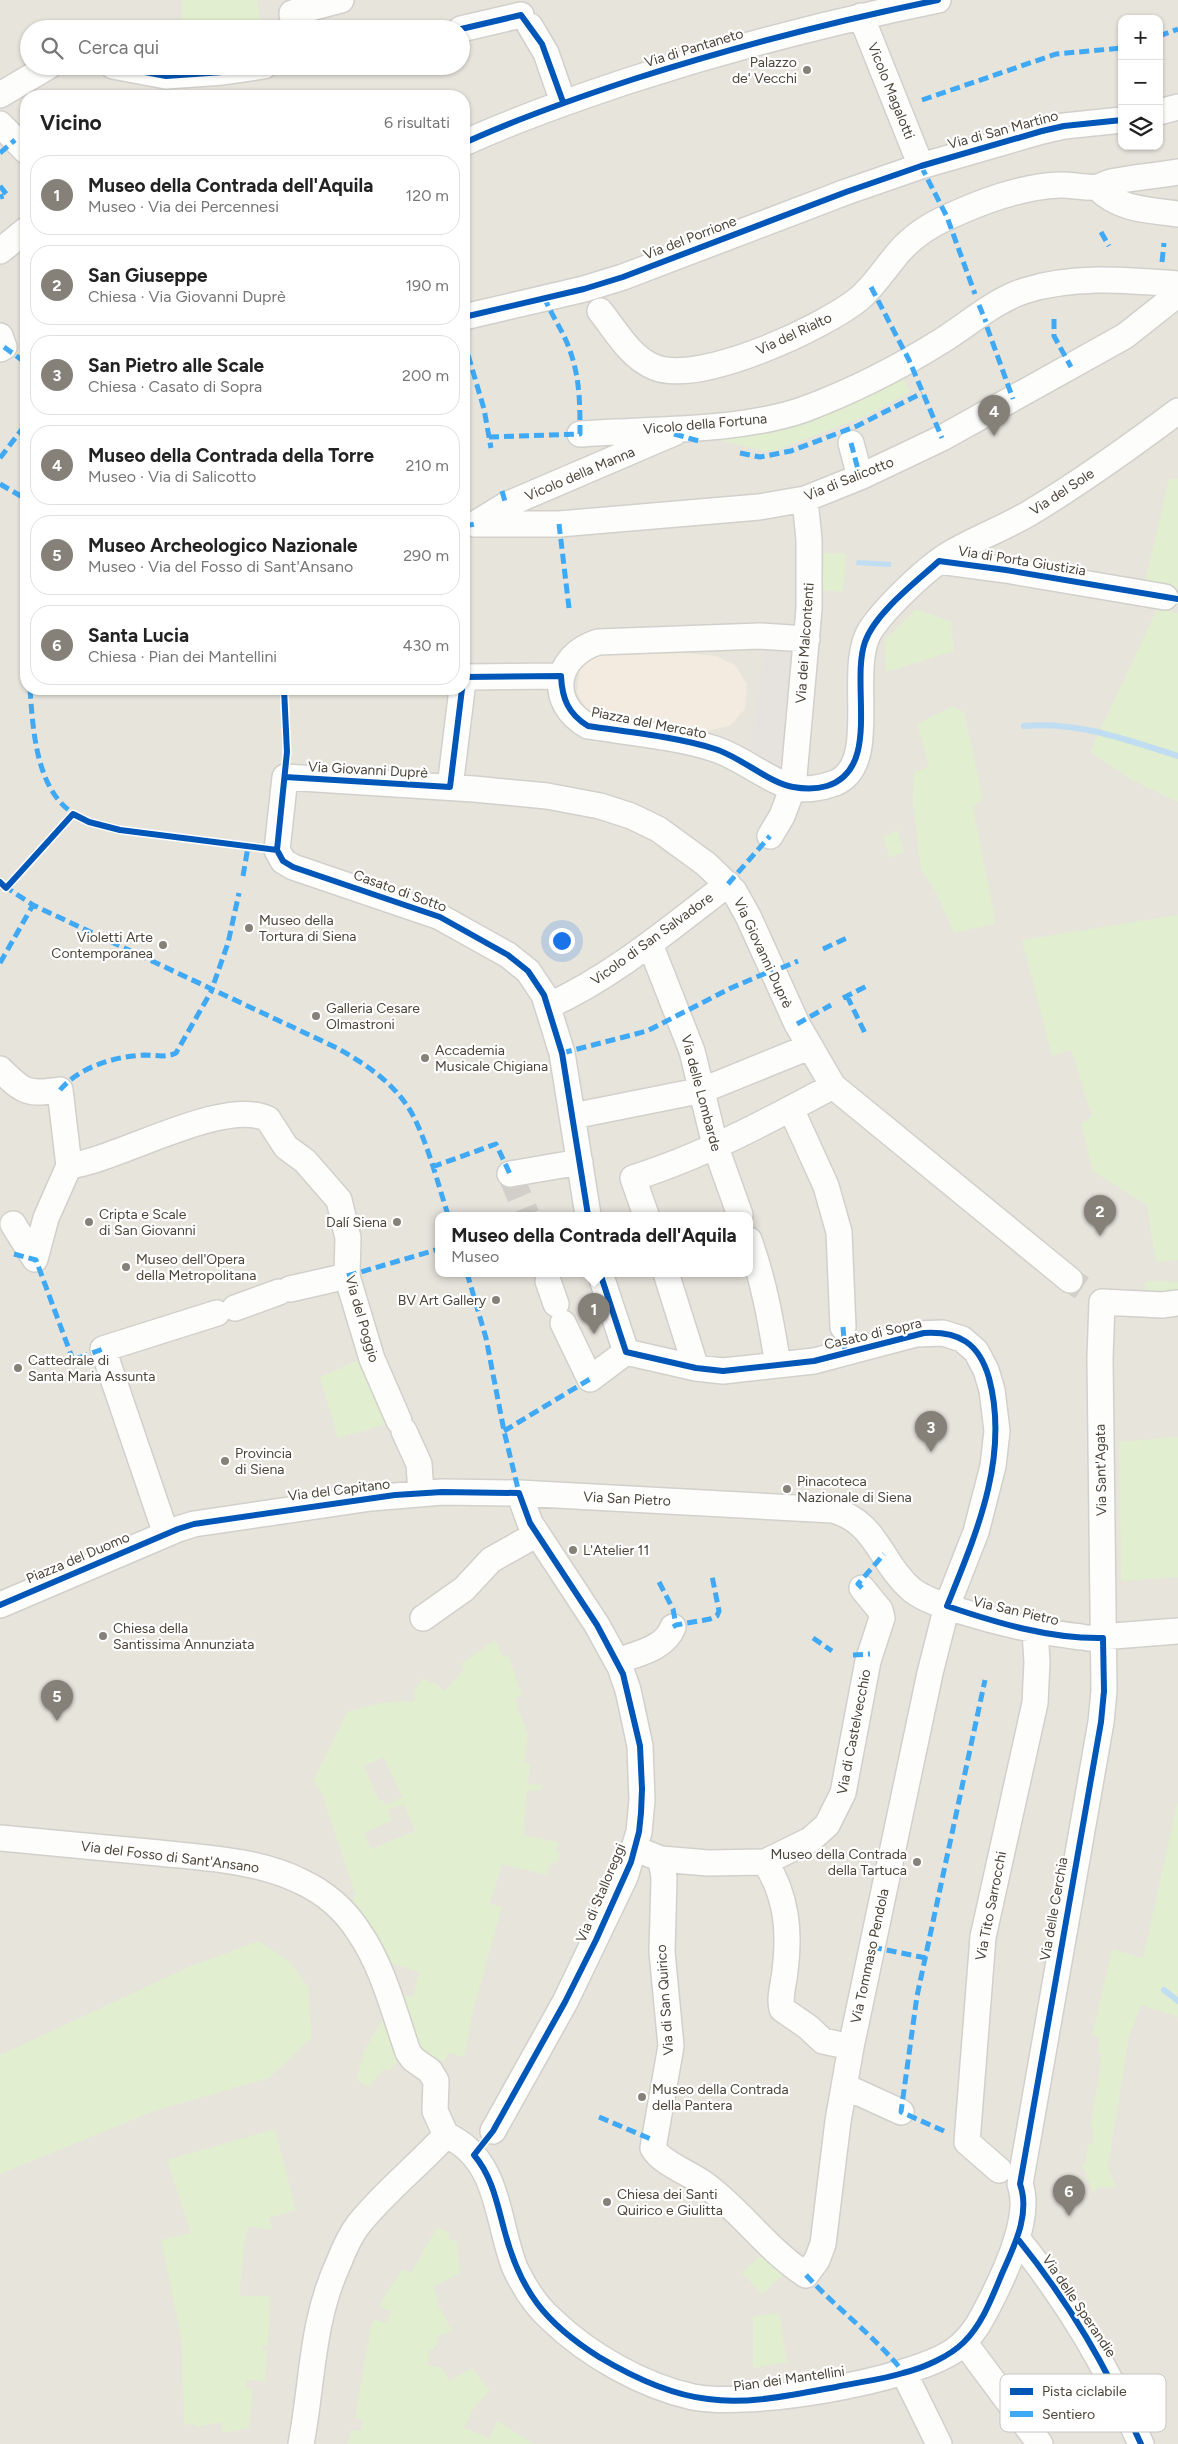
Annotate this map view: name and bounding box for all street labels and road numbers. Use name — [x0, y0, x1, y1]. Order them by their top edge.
street label: Via di Pantaneto — [642, 25, 746, 71]
street label: Vicolo Magalotti — [864, 40, 918, 142]
street label: Via di San Martino — [946, 107, 1060, 153]
street label: Via del Porrione — [641, 212, 739, 264]
street label: Via del Rialto — [753, 309, 835, 359]
street label: Vicolo della Fortuna — [642, 410, 768, 438]
street label: Vicolo della Manna — [523, 443, 637, 505]
street label: Via di Salicotto — [802, 453, 896, 505]
street label: Via del Sole — [1027, 465, 1098, 519]
street label: Via di Porta Giustizia — [957, 543, 1087, 579]
street label: Via dei Malcontenti — [792, 582, 818, 704]
street label: Piazza del Mercato — [590, 703, 708, 743]
street label: Via Giovanni Duprè — [308, 758, 429, 782]
street label: Casato di Sotto — [351, 866, 449, 916]
street label: Vicolo di San Salvadore — [588, 889, 717, 989]
street label: Via Giovanni Duprè — [730, 895, 796, 1011]
street label: Via delle Lombarde — [677, 1033, 725, 1153]
street label: Via del Poggio — [341, 1273, 383, 1365]
street label: Casato di Sopra — [823, 1315, 923, 1353]
street label: Via Sant'Agata — [1092, 1424, 1110, 1516]
street label: Via del Capitano — [287, 1475, 391, 1505]
street label: Via San Pietro — [583, 1488, 671, 1510]
street label: Piazza del Duomo — [24, 1529, 132, 1587]
street label: Via San Pietro — [971, 1593, 1061, 1629]
street label: Via di Castelvecchio — [834, 1668, 874, 1796]
street label: Via del Fosso di Sant'Ansano — [80, 1838, 260, 1876]
street label: Via di Stalloreggi — [573, 1841, 629, 1945]
street label: Via Tito Sarrocchi — [972, 1850, 1010, 1962]
street label: Via delle Cerchia — [1037, 1856, 1071, 1962]
street label: Via Tommaso Pendola — [847, 1887, 893, 2025]
street label: Via di San Quirico — [653, 1944, 677, 2056]
street label: Via delle Sperandie — [1038, 2252, 1120, 2361]
street label: Pian dei Mantellini — [732, 2363, 846, 2395]

